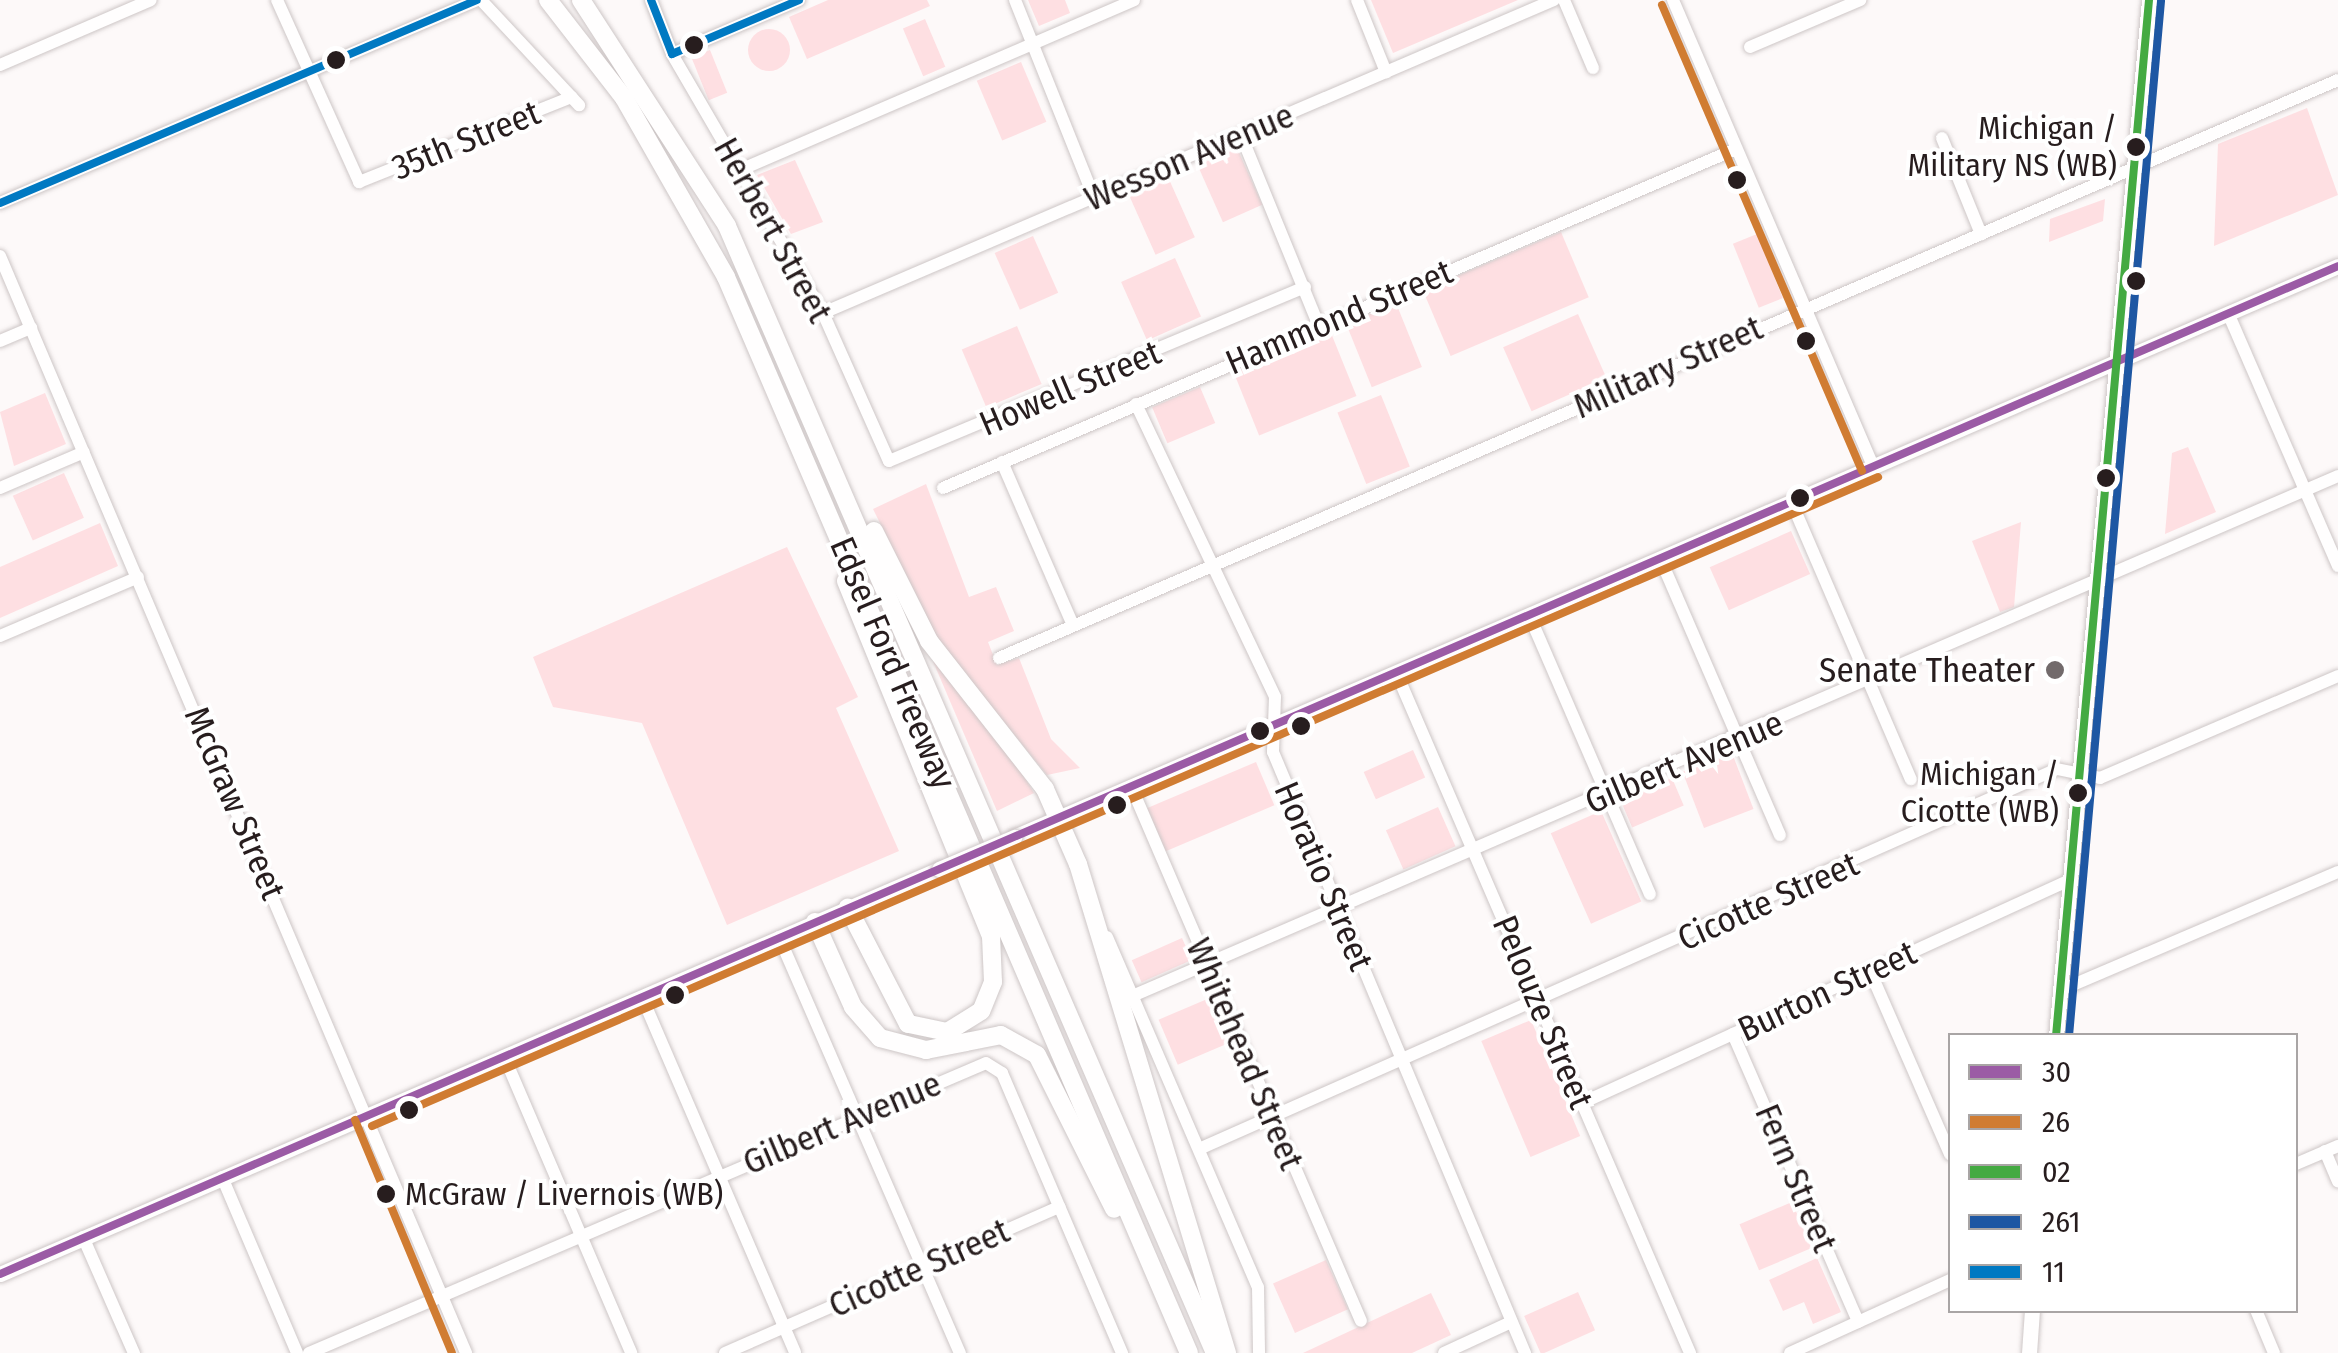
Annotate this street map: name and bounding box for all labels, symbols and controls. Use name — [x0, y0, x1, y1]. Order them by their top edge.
unlabelled marker — [684, 35, 704, 55]
unlabelled marker — [326, 50, 346, 70]
street label: 35th Street — [386, 91, 546, 189]
street label: Wesson Avenue — [1078, 94, 1300, 220]
place label: Michigan / Military NS (WB) — [1908, 110, 2117, 185]
street label: Herbert Street — [705, 130, 841, 330]
marker: Michigan / Military NS (WB) — [2126, 137, 2146, 157]
unlabelled marker — [1727, 170, 1747, 190]
street label: Hammond Street — [1219, 250, 1459, 384]
unlabelled marker — [2126, 271, 2146, 291]
street label: Military Street — [1567, 307, 1769, 427]
street label: Howell Street — [973, 331, 1167, 445]
unlabelled marker — [1796, 331, 1816, 351]
unlabelled marker — [2096, 468, 2116, 488]
unlabelled marker — [1790, 488, 1810, 508]
street label: Edsel Ford Freeway — [821, 531, 965, 795]
place label: Senate Theater — [1819, 649, 2035, 691]
marker: Senate Theater — [2044, 659, 2066, 681]
street label: McGraw Street — [176, 700, 294, 906]
street label: Gilbert Avenue — [1579, 701, 1789, 823]
unlabelled marker — [1291, 716, 1311, 736]
unlabelled marker — [1250, 721, 1270, 741]
place label: Michigan / Cicotte (WB) — [1901, 756, 2059, 831]
street label: Horatio Street — [1265, 775, 1383, 977]
marker: Michigan / Cicotte (WB) — [2068, 783, 2088, 803]
unlabelled marker — [1107, 795, 1127, 815]
street label: Cicotte Street — [1671, 843, 1865, 959]
street label: Pelouze Street — [1484, 909, 1602, 1115]
street label: Burton Street — [1731, 931, 1923, 1051]
street label: Whitehead Street — [1177, 932, 1313, 1176]
unlabelled marker — [665, 985, 685, 1005]
legend — [1948, 1033, 2298, 1313]
text: 30 — [2042, 1054, 2071, 1090]
street label: Gilbert Avenue — [737, 1062, 947, 1184]
street label: Fern Street — [1746, 1098, 1846, 1258]
unlabelled marker — [399, 1100, 419, 1120]
text: 26 — [2042, 1104, 2070, 1140]
text: 02 — [2042, 1154, 2071, 1190]
place label: McGraw / Livernois (WB) — [405, 1175, 723, 1213]
marker: McGraw / Livernois (WB) — [376, 1184, 396, 1204]
text: 261 — [2042, 1204, 2080, 1240]
street label: Cicotte Street — [822, 1210, 1016, 1326]
text: 11 — [2042, 1254, 2065, 1290]

